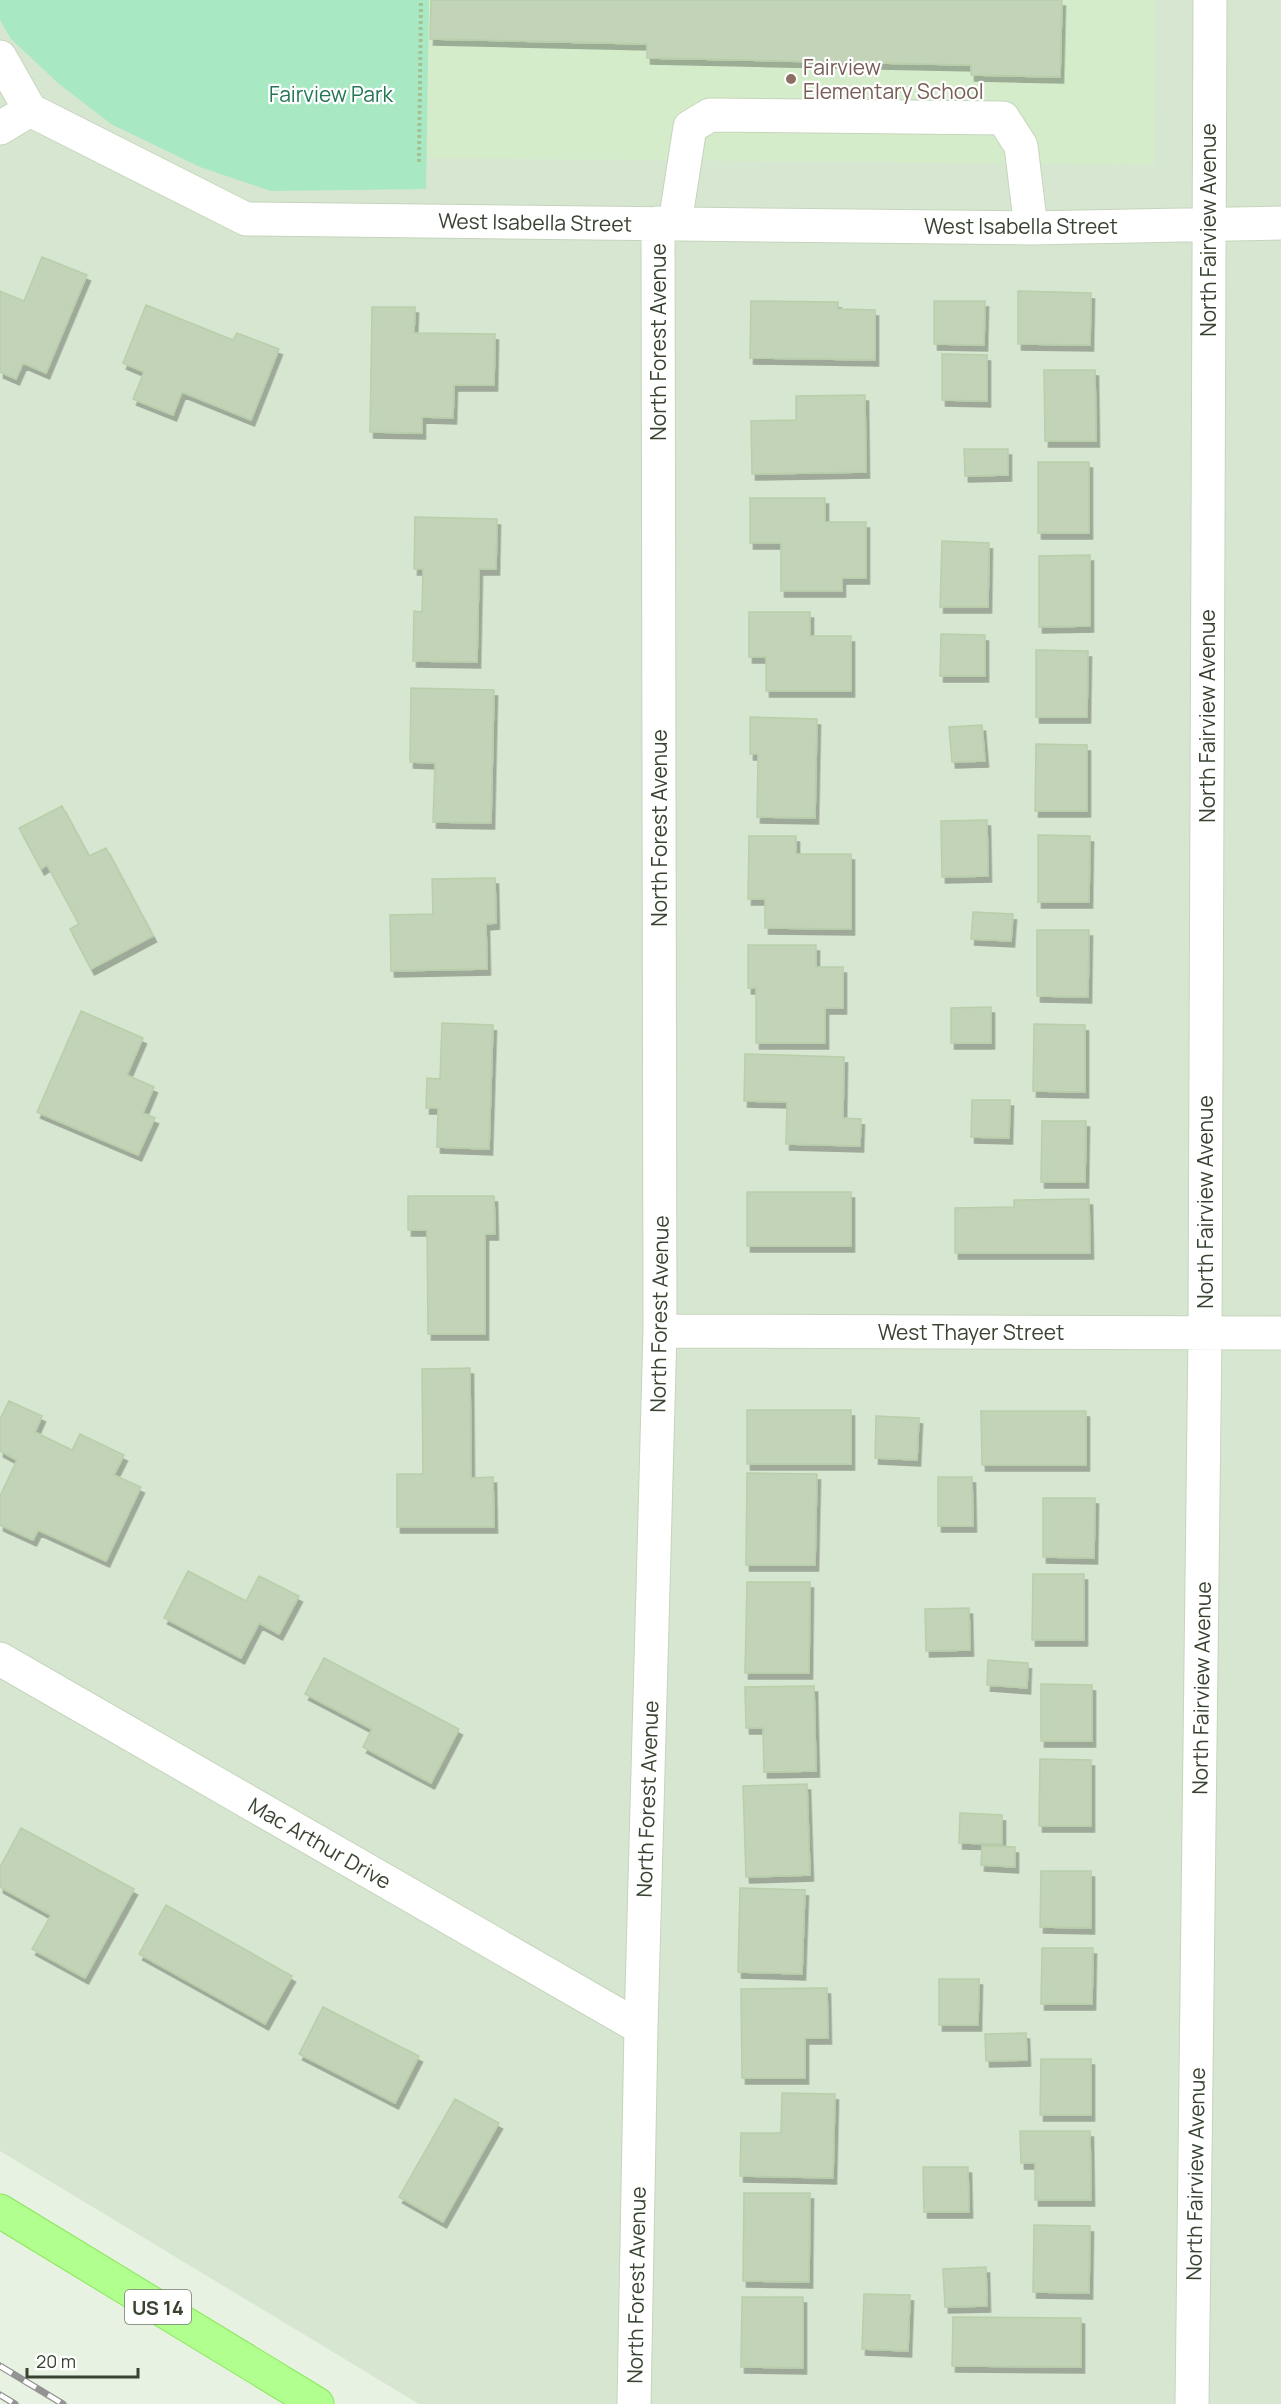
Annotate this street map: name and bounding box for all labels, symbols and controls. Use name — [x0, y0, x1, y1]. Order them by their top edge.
place label: Fairview Elementary School — [803, 53, 984, 105]
marker: Fairview Elementary School — [784, 72, 798, 86]
park label: Fairview Park — [269, 80, 394, 108]
street label: North Fairview Avenue — [1194, 123, 1222, 337]
street label: West Isabella Street — [438, 206, 632, 238]
street label: West Isabella Street — [924, 212, 1118, 240]
street label: North Forest Avenue — [644, 243, 672, 441]
street label: North Fairview Avenue — [1193, 609, 1221, 823]
street label: North Forest Avenue — [645, 729, 673, 927]
street label: North Fairview Avenue — [1191, 1095, 1219, 1309]
street label: North Forest Avenue — [643, 1215, 675, 1413]
street label: West Thayer Street — [878, 1318, 1064, 1346]
street label: North Fairview Avenue — [1185, 1581, 1217, 1795]
street label: North Forest Avenue — [630, 1700, 664, 1898]
street label: Mac Arthur Drive — [244, 1791, 396, 1895]
street label: North Fairview Avenue — [1179, 2067, 1211, 2281]
street label: North Forest Avenue — [620, 2186, 652, 2384]
road number: US 14 — [125, 2290, 191, 2324]
scale bar — [27, 2341, 138, 2379]
text: 20 m — [36, 2349, 76, 2373]

